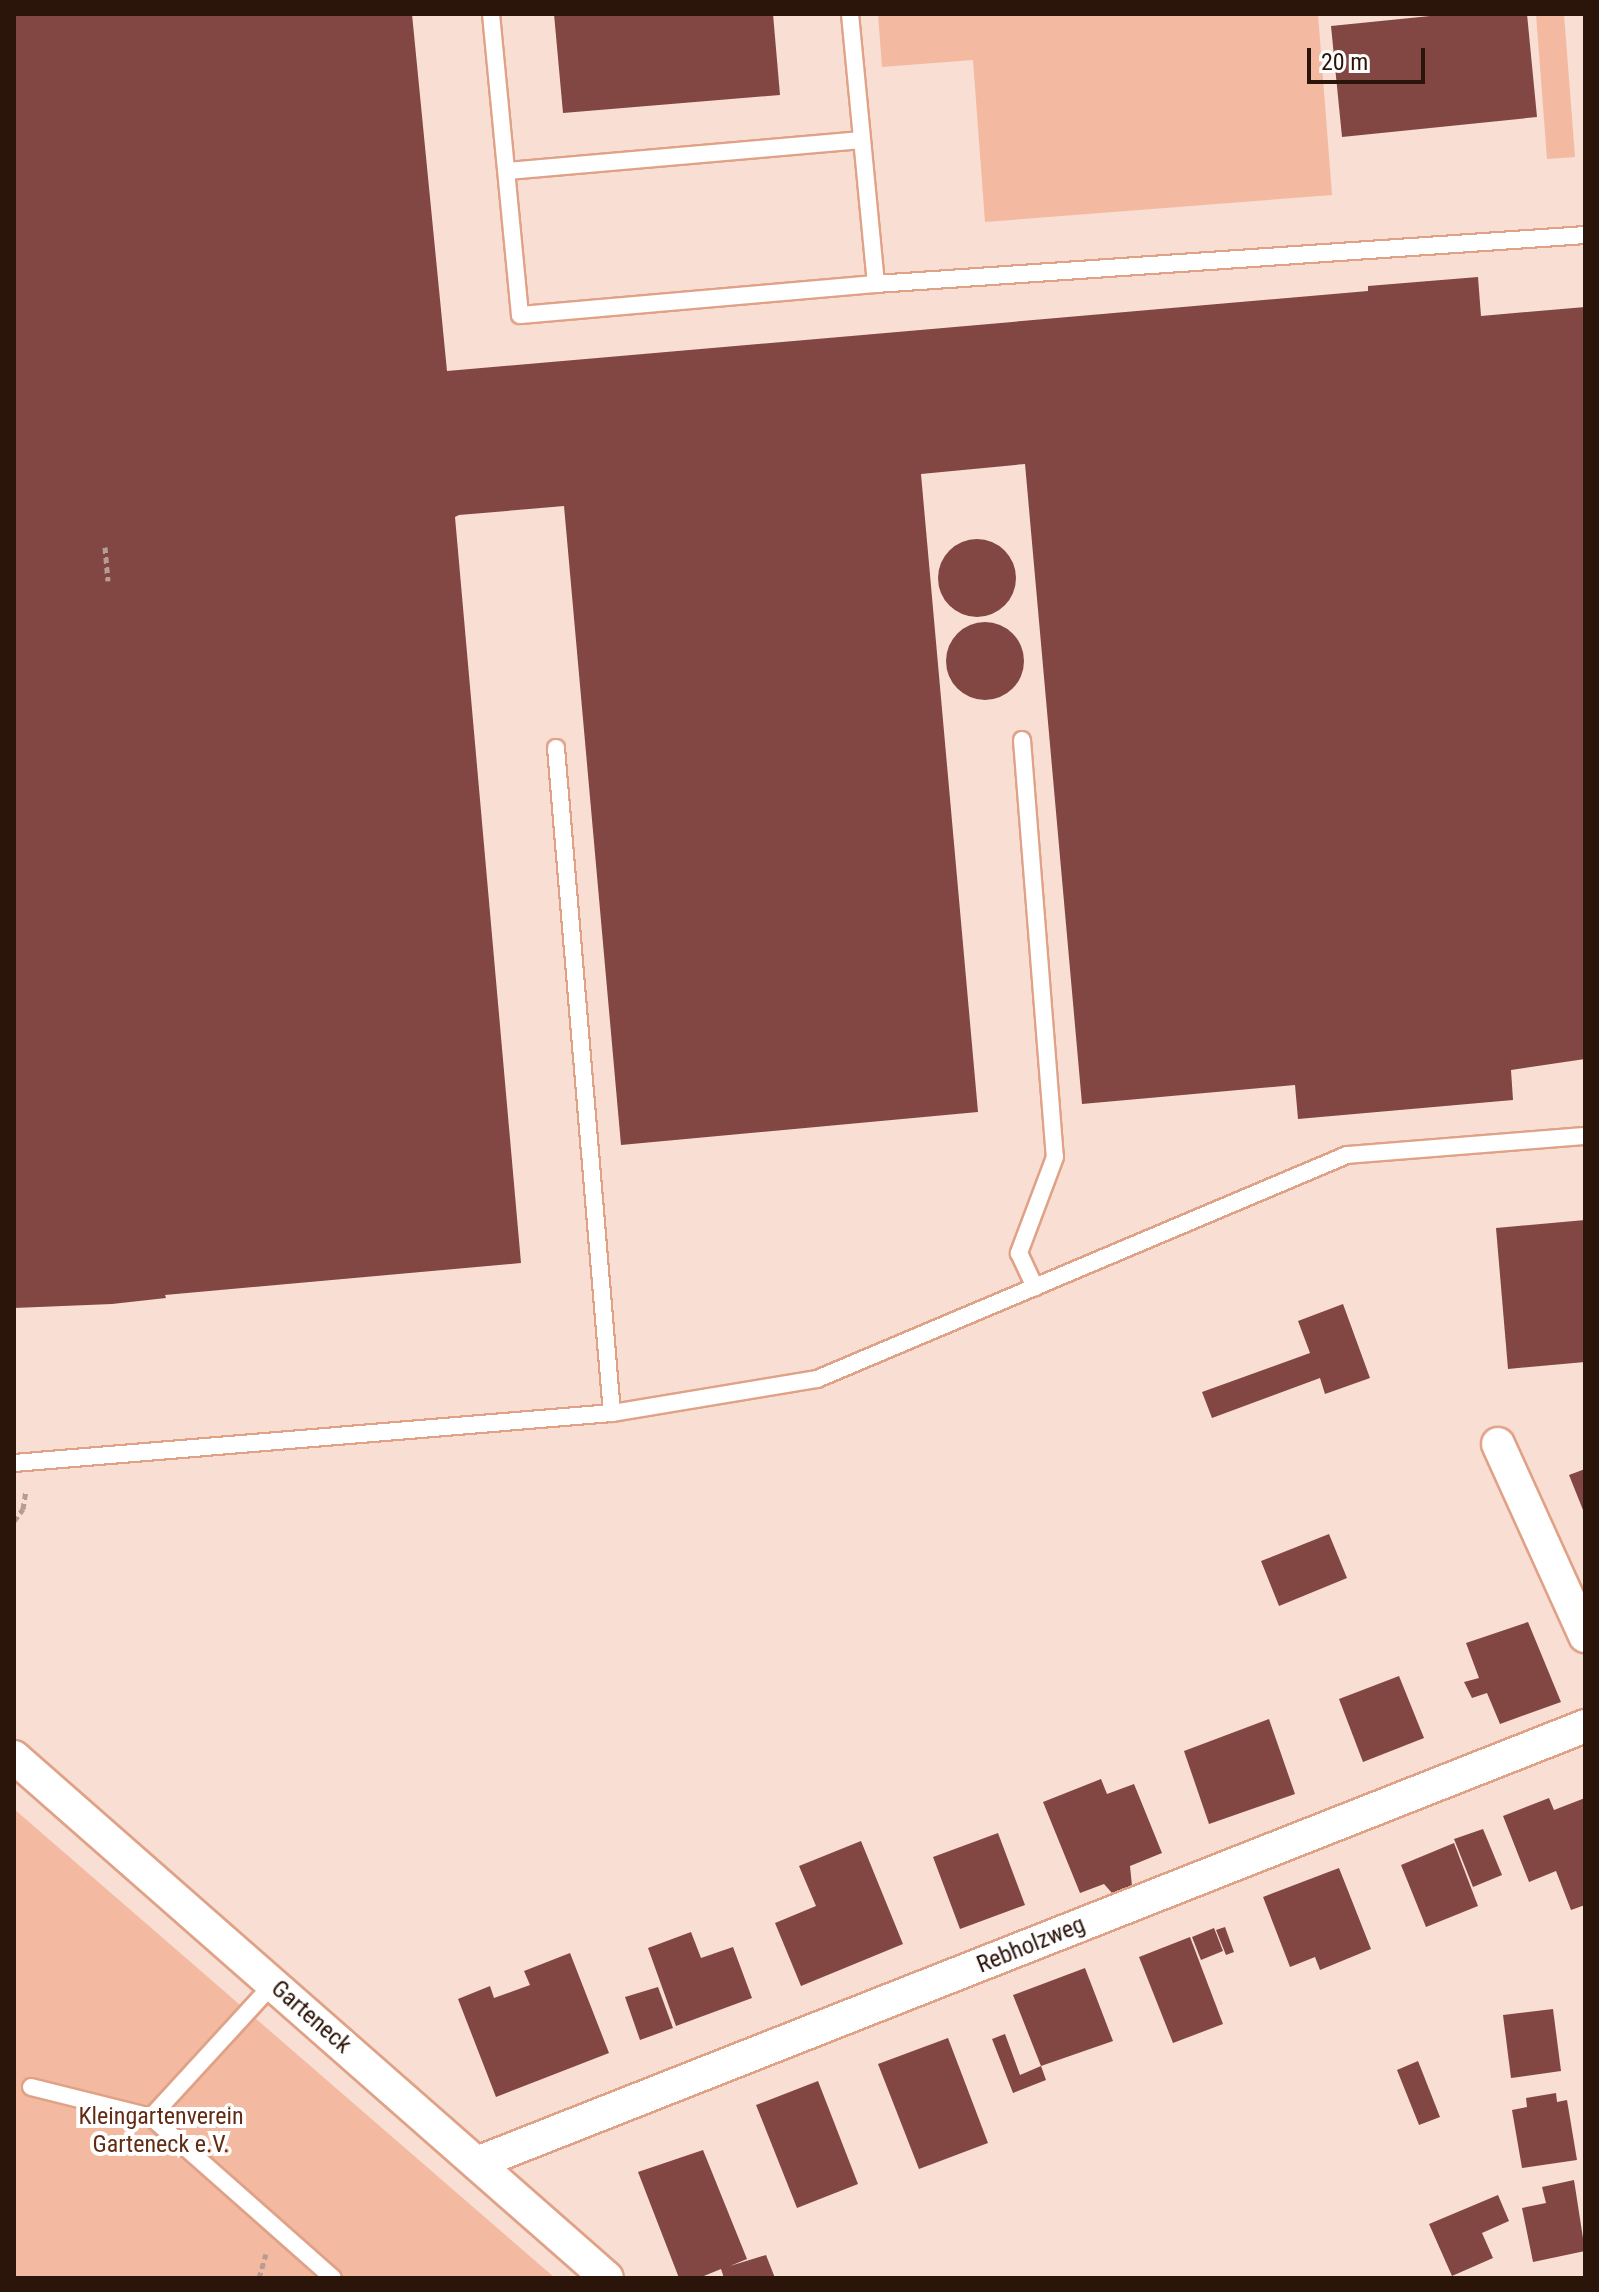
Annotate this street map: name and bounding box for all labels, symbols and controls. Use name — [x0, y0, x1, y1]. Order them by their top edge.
scale bar — [1311, 32, 1429, 82]
text: 20 m — [1321, 48, 1368, 76]
street label: Rebholzweg — [973, 1910, 1089, 1980]
street label: Garteneck — [265, 1974, 357, 2060]
park label: Kleingartenverein Garteneck e.V. — [78, 2103, 244, 2159]

